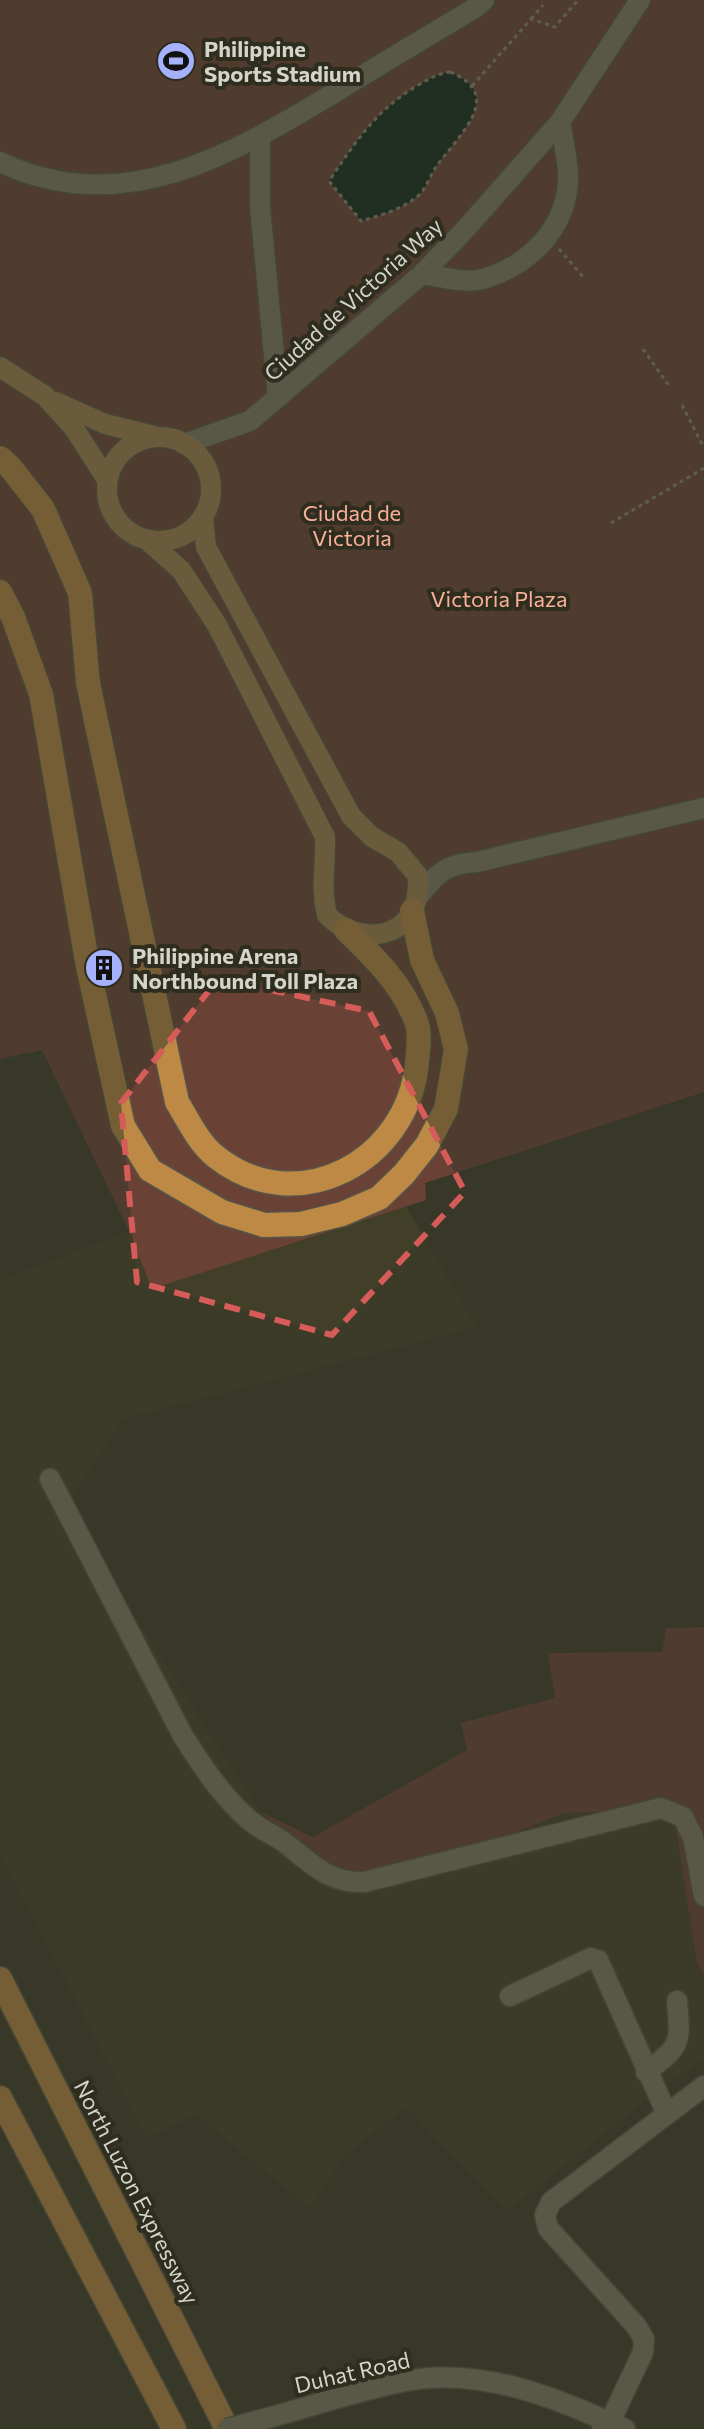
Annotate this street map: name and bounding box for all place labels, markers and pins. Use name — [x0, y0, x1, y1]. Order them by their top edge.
place label: Philippine Sports Stadium — [204, 35, 361, 87]
sports icon: Philippine Sports Stadium — [155, 40, 197, 82]
place label: Philippine Arena Northbound Toll Plaza — [132, 942, 358, 994]
building icon: Philippine Arena Northbound Toll Plaza — [83, 947, 125, 989]

